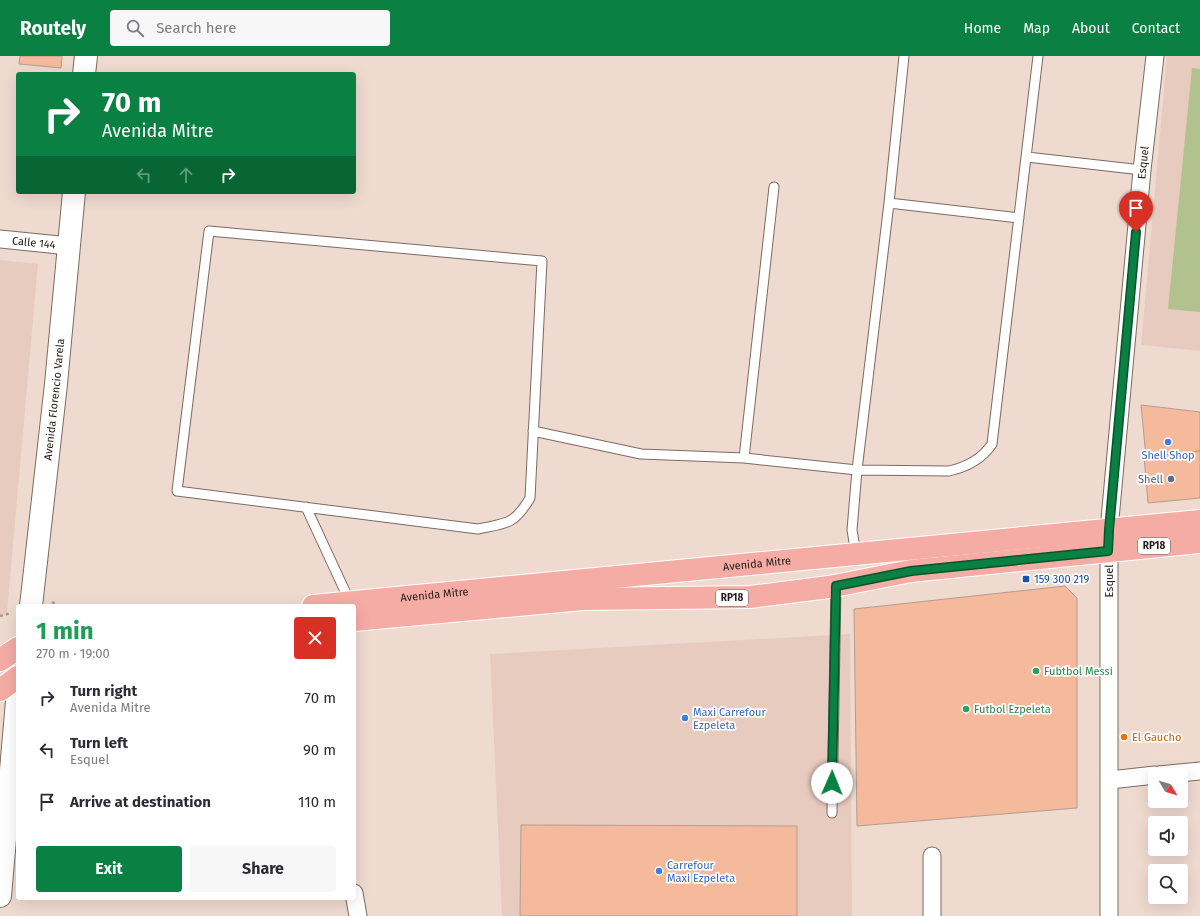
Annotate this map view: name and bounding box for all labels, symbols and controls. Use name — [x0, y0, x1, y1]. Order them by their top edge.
search box — [110, 10, 390, 46]
text: Routely — [20, 17, 86, 40]
icon: search — [124, 17, 146, 39]
text: Search here — [156, 19, 236, 37]
text: Home — [964, 20, 1001, 37]
text: Map — [1023, 20, 1050, 37]
text: About — [1072, 20, 1110, 37]
text: Contact — [1132, 20, 1180, 37]
text: 70 m — [102, 86, 161, 119]
icon: right — [36, 88, 88, 140]
text: Avenida Mitre — [102, 120, 214, 142]
street label: Esquel — [1135, 145, 1151, 180]
icon: left — [133, 164, 155, 186]
icon: ahead — [175, 164, 197, 186]
icon: right — [217, 164, 239, 186]
pin — [1119, 191, 1153, 232]
icon: arrive — [1125, 197, 1147, 219]
street label: Calle 144 — [11, 234, 56, 251]
street label: Avenida Florencio Varela — [41, 338, 67, 461]
marker: Shell Shop — [1163, 437, 1173, 447]
place label: Shell Shop — [1141, 449, 1195, 462]
place label: Shell — [1138, 473, 1163, 486]
marker: Shell — [1166, 474, 1176, 484]
road number: RP18 — [1138, 538, 1170, 554]
street label: Avenida Mitre — [722, 554, 792, 573]
street label: Esquel — [1103, 564, 1116, 598]
place label: 159 300 219 — [1034, 573, 1089, 586]
marker: 159 300 219 — [1021, 574, 1031, 584]
street label: Avenida Mitre — [400, 585, 469, 604]
road number: RP18 — [716, 590, 748, 606]
text: 1 min — [36, 617, 94, 645]
button: close — [294, 617, 336, 659]
text: 270 m · 19:00 — [36, 646, 110, 661]
place label: Fubtbol Messi — [1044, 665, 1113, 678]
marker: Fubtbol Messi — [1031, 666, 1041, 676]
text: Turn right — [70, 682, 137, 700]
icon: right — [36, 687, 58, 709]
text: 70 m — [304, 689, 336, 707]
text: Avenida Mitre — [70, 700, 151, 715]
place label: Futbol Ezpeleta — [974, 703, 1051, 716]
marker: Futbol Ezpeleta — [961, 704, 971, 714]
place label: Maxi Carrefour Ezpeleta — [693, 706, 766, 732]
marker: Maxi Carrefour Ezpeleta — [680, 713, 690, 723]
place label: El Gaucho — [1132, 731, 1181, 744]
marker: El Gaucho — [1119, 732, 1129, 742]
text: Turn left — [70, 734, 128, 752]
icon: left — [36, 739, 58, 761]
text: 90 m — [303, 741, 336, 759]
text: Esquel — [70, 752, 109, 767]
position arrow — [811, 762, 853, 804]
north arrow — [1148, 768, 1188, 808]
map controls — [1148, 768, 1188, 904]
icon: arrive — [36, 791, 58, 813]
text: Arrive at destination — [70, 793, 211, 811]
text: 110 m — [298, 793, 336, 811]
button: sound — [1148, 816, 1188, 856]
button: Exit — [36, 846, 182, 892]
button: Share — [190, 846, 336, 892]
place label: Carrefour Maxi Ezpeleta — [667, 859, 735, 885]
button: search — [1148, 864, 1188, 904]
marker: Carrefour Maxi Ezpeleta — [654, 866, 664, 876]

